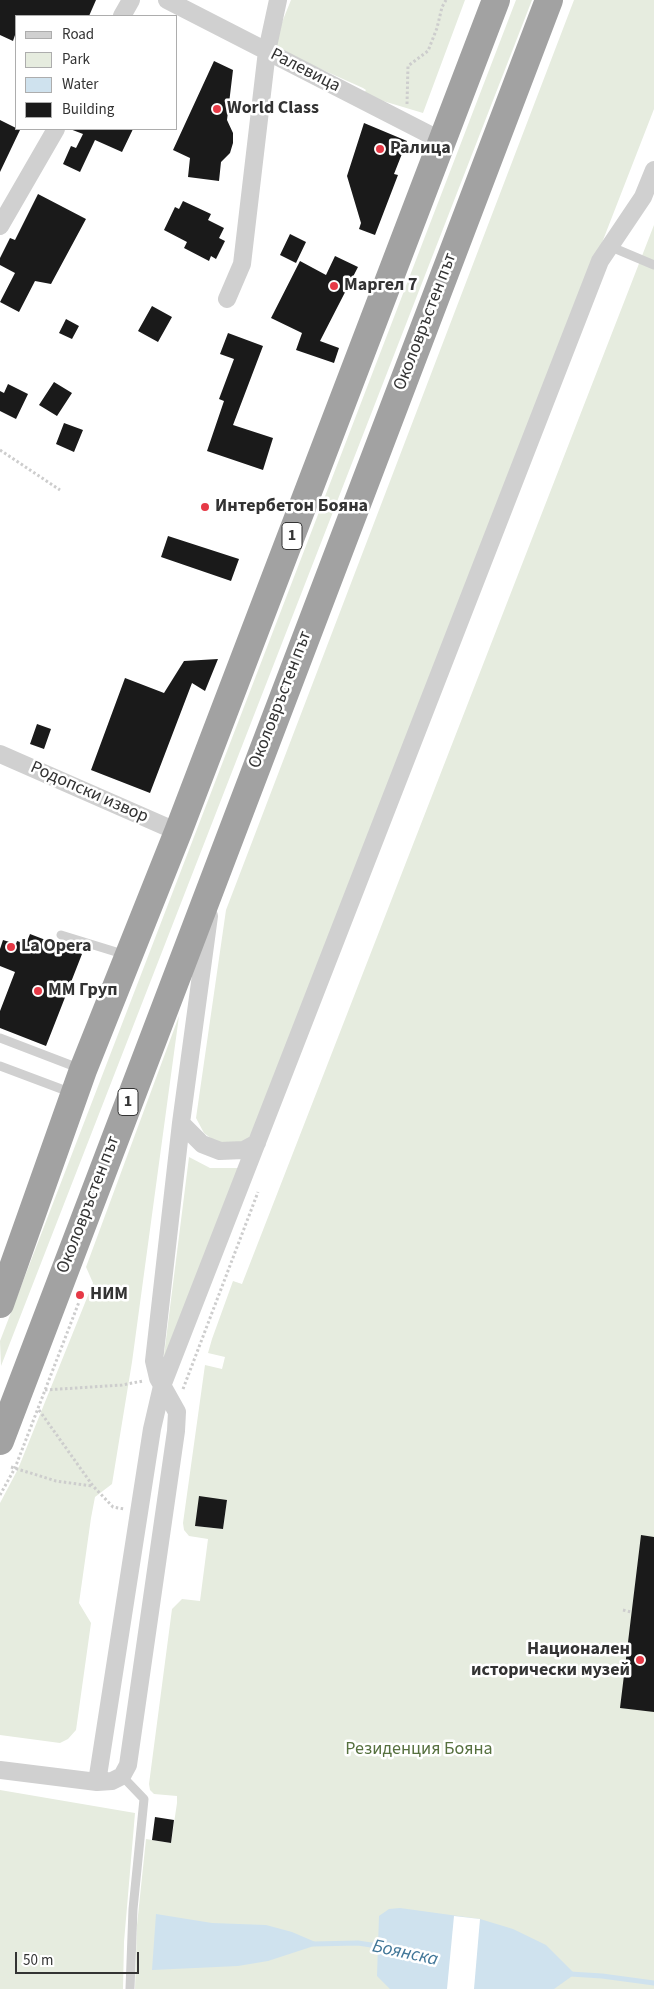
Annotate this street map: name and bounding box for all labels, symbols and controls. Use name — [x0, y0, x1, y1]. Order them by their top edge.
legend — [15, 15, 178, 130]
text: Road — [62, 24, 94, 45]
street label: Ралевица — [266, 44, 344, 98]
text: Park — [62, 49, 90, 70]
text: Water — [62, 74, 98, 95]
place label: World Class — [227, 98, 319, 120]
text: Building — [62, 99, 114, 120]
marker: World Class — [211, 103, 223, 115]
place label: Ралица — [390, 138, 451, 160]
marker: Ралица — [374, 143, 386, 155]
street label: Околовръстен път — [390, 250, 462, 394]
place label: Маргел 7 — [344, 275, 417, 297]
marker: Маргел 7 — [328, 280, 340, 292]
place label: Интербетон Бояна — [215, 496, 368, 518]
marker: Интербетон Бояна — [199, 501, 211, 513]
road number: 1 — [282, 522, 302, 550]
street label: Околовръстен път — [245, 628, 317, 772]
street label: Родопски извор — [27, 757, 151, 829]
place label: La Opera — [21, 936, 92, 958]
marker: La Opera — [5, 941, 17, 953]
place label: ММ Груп — [48, 980, 117, 1002]
marker: ММ Груп — [32, 985, 44, 997]
road number: 1 — [118, 1088, 138, 1116]
street label: Околовръстен път — [53, 1133, 125, 1277]
place label: НИМ — [90, 1284, 128, 1306]
marker: НИМ — [74, 1289, 86, 1301]
place label: Национален исторически музей — [471, 1639, 630, 1682]
marker: Национален исторически музей — [634, 1654, 646, 1666]
park label: Резиденция Бояна — [345, 1739, 493, 1761]
water label: Боянска — [370, 1936, 440, 1972]
scale bar — [18, 1942, 141, 1974]
text: 50 m — [23, 1950, 53, 1971]

